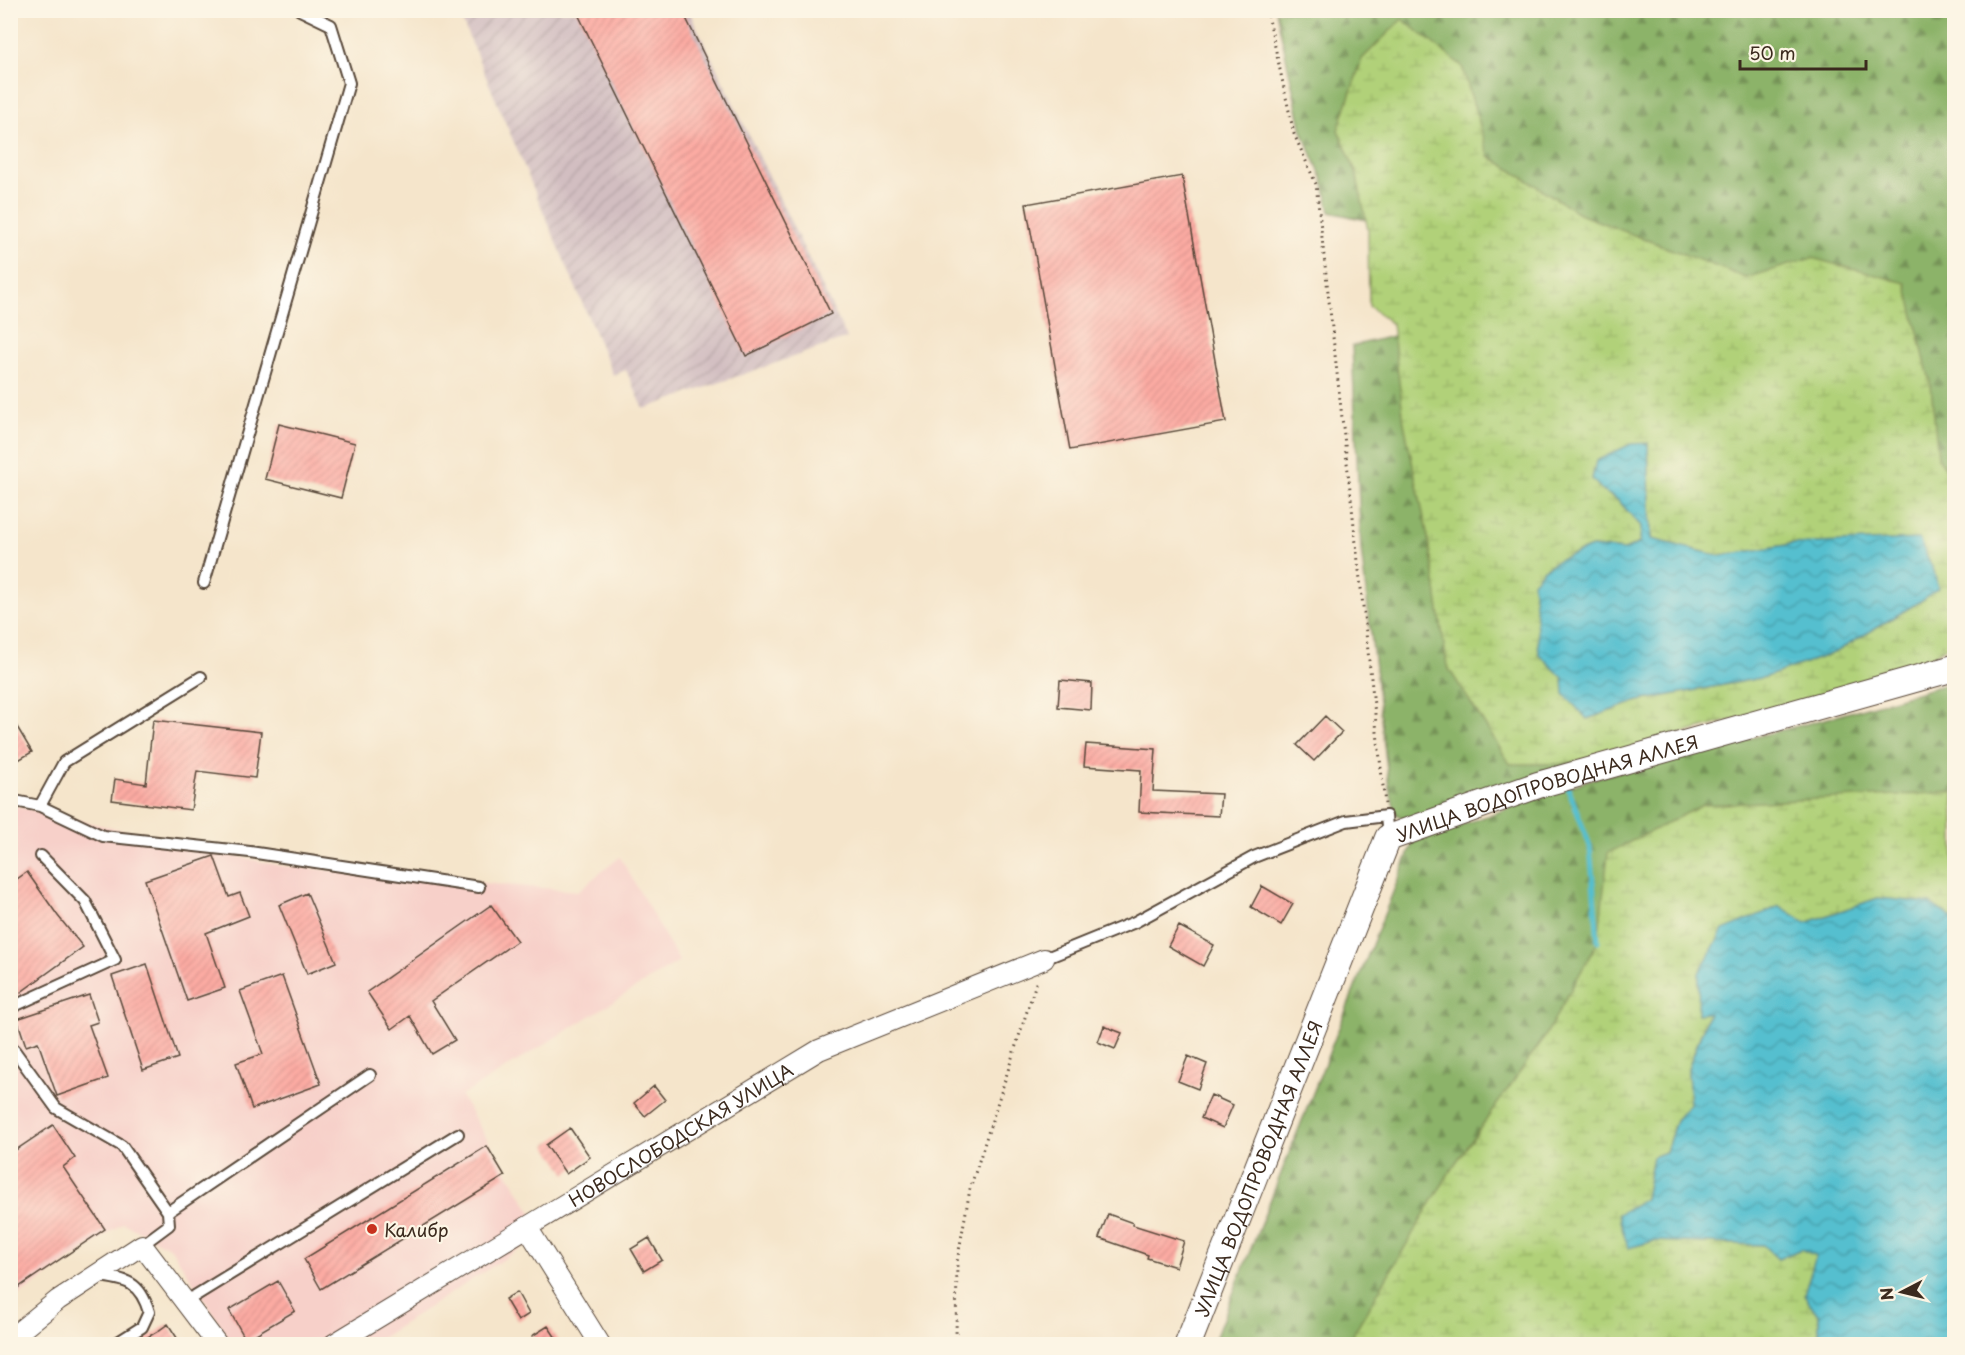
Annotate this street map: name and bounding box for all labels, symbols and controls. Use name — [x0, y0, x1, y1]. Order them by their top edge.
scale bar — [1740, 33, 1866, 71]
text: 50 m — [1749, 39, 1796, 66]
street label: УЛИЦА ВОДОПРОВОДНАЯ АЛЛЕЯ — [1392, 727, 1701, 848]
street label: УЛИЦА ВОДОПРОВОДНАЯ АЛЛЕЯ — [1187, 1016, 1328, 1320]
street label: НОВОСЛОБОДСКАЯ УЛИЦА — [563, 1055, 798, 1213]
place label: Калибр — [384, 1216, 449, 1243]
marker: Калибр — [365, 1222, 379, 1236]
north arrow — [1872, 1262, 1932, 1322]
text: N — [1873, 1286, 1899, 1302]

